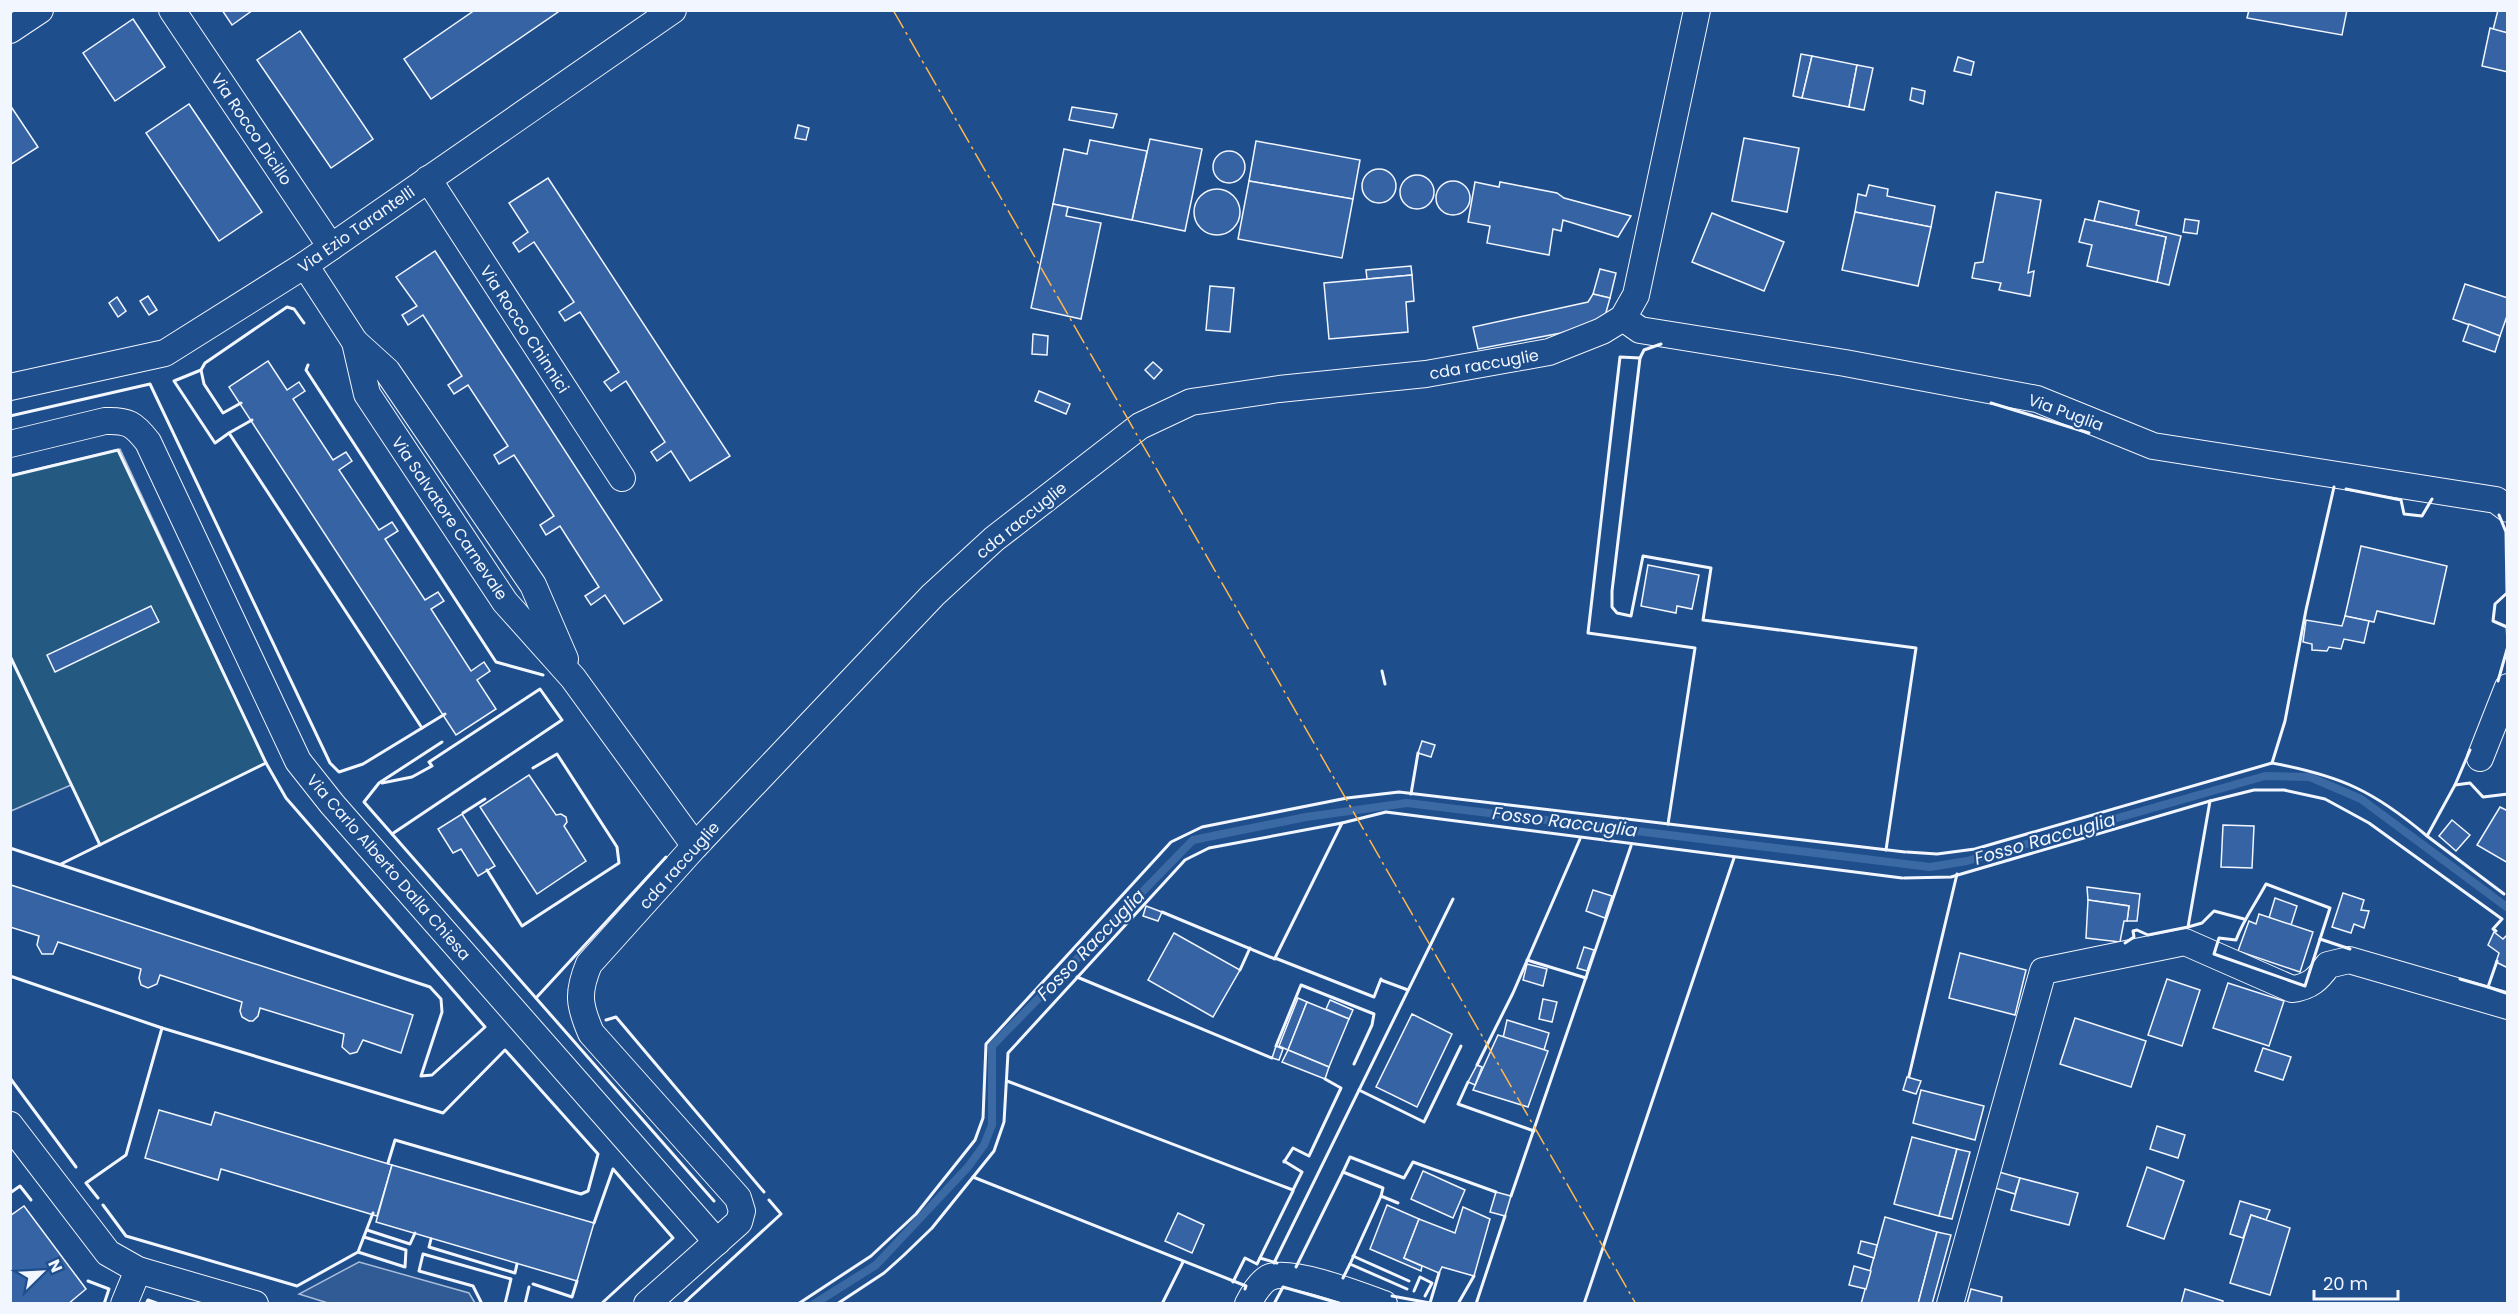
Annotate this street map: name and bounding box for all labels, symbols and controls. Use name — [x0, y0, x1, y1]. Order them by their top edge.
street label: Via Rocco Dicillo — [205, 69, 298, 190]
street label: Via Ezio Tarantelli — [293, 180, 419, 278]
street label: Via Rocco Chinnici — [475, 261, 575, 398]
street label: cda raccuglie — [1428, 344, 1541, 385]
street label: Via Puglia — [2025, 388, 2107, 437]
street label: Via Salvatore Carnevale — [386, 432, 513, 605]
street label: cda raccuglie — [971, 477, 1072, 564]
street label: Via Carlo Alberto Dalla Chiesa — [301, 769, 476, 965]
water label: Fosso Raccuglia — [1491, 800, 1639, 843]
water label: Fosso Raccuglia — [1971, 806, 2118, 871]
street label: cda raccuglie — [634, 816, 725, 914]
water label: Fosso Raccuglia — [1031, 883, 1150, 1006]
north arrow — [12, 1242, 72, 1302]
text: N — [42, 1256, 68, 1276]
scale bar — [2314, 1263, 2398, 1301]
text: 20 m — [2323, 1271, 2368, 1296]

